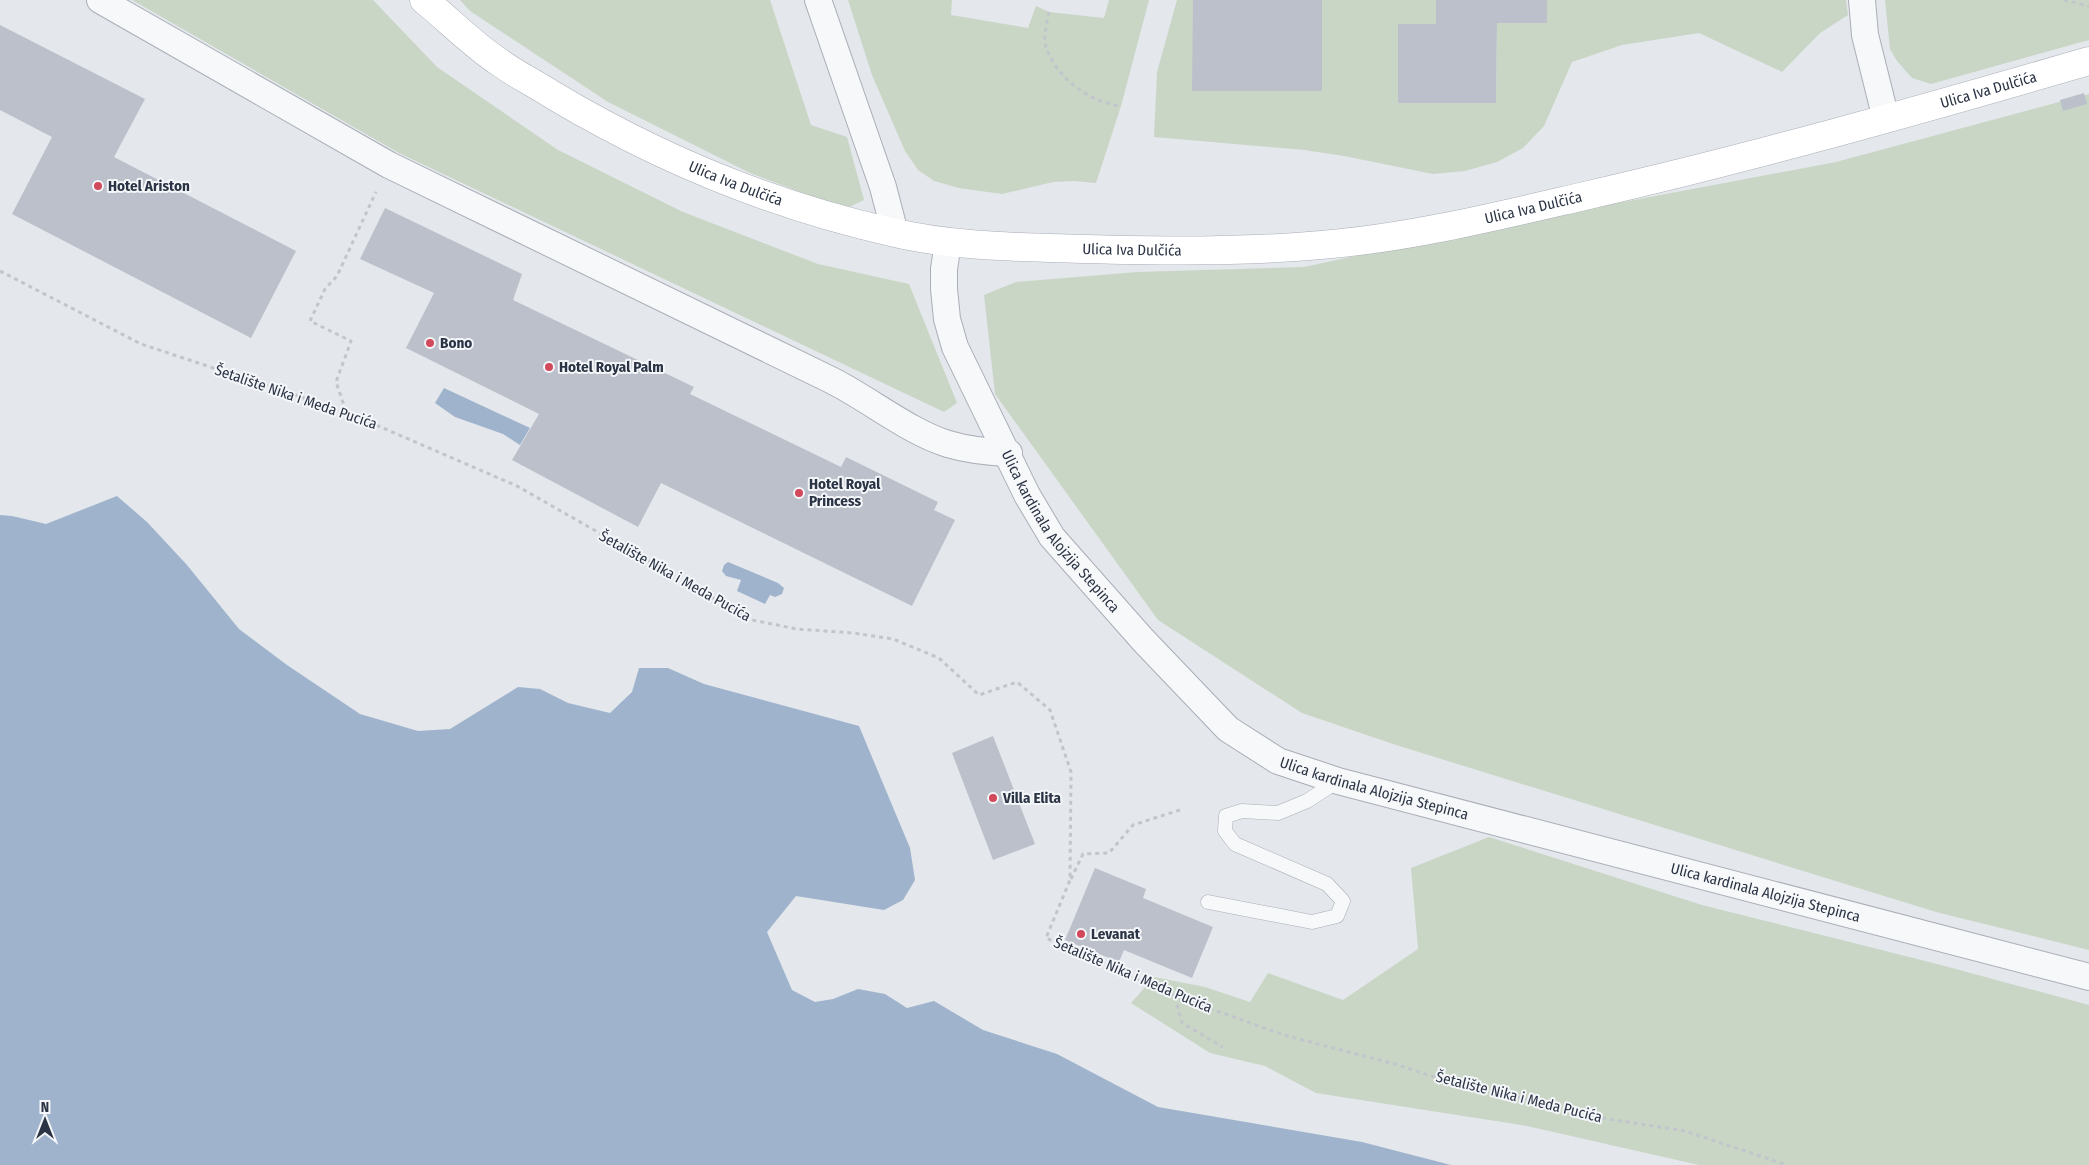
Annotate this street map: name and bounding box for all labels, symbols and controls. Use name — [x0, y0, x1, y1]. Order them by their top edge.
street label: Ulica Iva Dulčića — [1938, 68, 2039, 112]
street label: Ulica Iva Dulčića — [686, 157, 785, 210]
place label: Hotel Ariston — [108, 177, 190, 195]
marker: Hotel Ariston — [92, 180, 104, 192]
street label: Ulica Iva Dulčića — [1483, 188, 1584, 228]
street label: Ulica Iva Dulčića — [1082, 240, 1182, 259]
place label: Bono — [440, 334, 472, 352]
marker: Bono — [424, 337, 436, 349]
place label: Hotel Royal Palm — [559, 358, 664, 376]
street label: Šetalište Nika i Meda Pucića — [212, 361, 380, 433]
marker: Hotel Royal Palm — [543, 361, 555, 373]
street label: Ulica kardinala Alojzija Stepinca — [998, 447, 1123, 616]
place label: Hotel Royal Princess — [809, 475, 881, 510]
marker: Hotel Royal Princess — [793, 487, 805, 499]
street label: Šetalište Nika i Meda Pucića — [596, 527, 754, 625]
street label: Ulica kardinala Alojzija Stepinca — [1278, 753, 1470, 824]
place label: Villa Elita — [1002, 789, 1062, 807]
marker: Villa Elita — [987, 792, 999, 804]
street label: Ulica kardinala Alojzija Stepinca — [1669, 859, 1862, 926]
place label: Levanat — [1091, 925, 1141, 943]
marker: Levanat — [1075, 928, 1087, 940]
street label: Šetalište Nika i Meda Pucića — [1051, 933, 1215, 1017]
street label: Šetalište Nika i Meda Pucića — [1434, 1068, 1604, 1126]
north arrow — [20, 1095, 70, 1145]
text: N — [41, 1099, 49, 1116]

